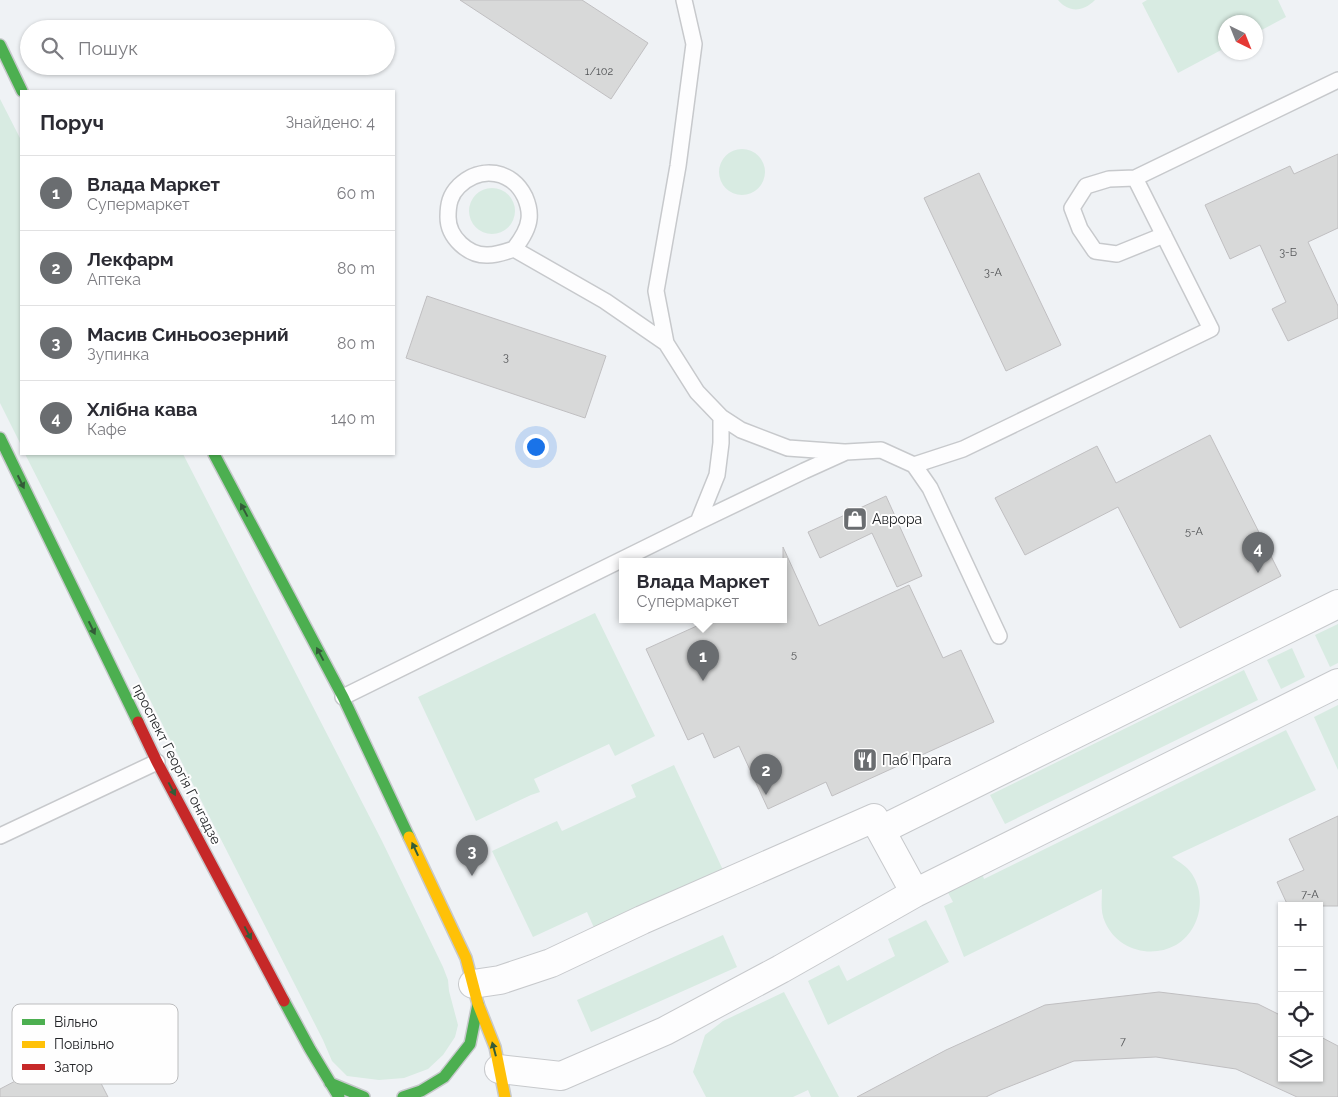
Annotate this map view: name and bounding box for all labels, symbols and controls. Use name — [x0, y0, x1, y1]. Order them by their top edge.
north arrow — [1218, 15, 1263, 60]
search box — [20, 20, 395, 75]
icon: search — [38, 34, 66, 62]
text: Пошук — [78, 37, 138, 59]
house number: 1/102 — [585, 65, 613, 78]
text: Поруч — [40, 110, 104, 135]
text: Знайдено: 4 — [285, 113, 375, 132]
text: Влада Маркет — [87, 173, 220, 195]
text: 1 — [52, 184, 60, 203]
text: 60 m — [337, 184, 375, 203]
text: Супермаркет — [87, 195, 190, 214]
house number: 3-Б — [1279, 246, 1297, 259]
text: Лекфарм — [87, 248, 174, 270]
text: 2 — [51, 259, 61, 278]
text: 80 m — [337, 259, 375, 278]
house number: 3-А — [984, 266, 1003, 279]
text: Аптека — [87, 270, 141, 289]
text: Масив Синьоозерний — [87, 323, 289, 345]
text: 3 — [52, 334, 60, 353]
text: 80 m — [337, 334, 375, 353]
text: Зупинка — [87, 345, 149, 364]
house number: 3 — [503, 351, 509, 364]
text: Хлібна кава — [87, 398, 197, 420]
text: 4 — [51, 409, 61, 428]
text: 140 m — [331, 409, 375, 428]
text: Кафе — [87, 420, 126, 439]
your location — [523, 434, 549, 460]
one-way arrow — [17, 475, 25, 489]
one-way arrow — [240, 503, 248, 518]
shop icon: Аврора — [842, 506, 868, 532]
place label: Аврора — [872, 511, 922, 527]
house number: 5-А — [1185, 525, 1204, 538]
pin: 4 — [1242, 532, 1274, 573]
popup — [619, 558, 787, 623]
text: Влада Маркет — [636, 570, 770, 592]
text: Супермаркет — [636, 592, 739, 611]
one-way arrow — [88, 621, 96, 635]
pin: 1 — [687, 640, 719, 681]
one-way arrow — [316, 647, 324, 661]
house number: 5 — [791, 648, 797, 661]
street label: проспект Георгія Гонгадзе — [129, 681, 225, 847]
restaurant icon: Паб Прага — [852, 747, 878, 773]
place label: Паб Прага — [882, 752, 951, 768]
pin: 2 — [750, 754, 782, 795]
one-way arrow — [168, 782, 176, 797]
pin: 3 — [456, 835, 488, 876]
one-way arrow — [411, 841, 419, 856]
house number: 7-А — [1301, 888, 1319, 901]
map controls — [1278, 902, 1323, 1082]
button: + — [1278, 902, 1323, 947]
one-way arrow — [244, 926, 252, 940]
button: − — [1278, 947, 1323, 992]
button: locate — [1278, 992, 1323, 1037]
legend — [12, 1004, 178, 1084]
text: Вільно — [54, 1014, 98, 1030]
house number: 7 — [1120, 1035, 1126, 1048]
text: Повільно — [54, 1036, 114, 1052]
button: layers — [1278, 1037, 1323, 1082]
one-way arrow — [490, 1042, 498, 1057]
text: Затор — [54, 1059, 93, 1075]

